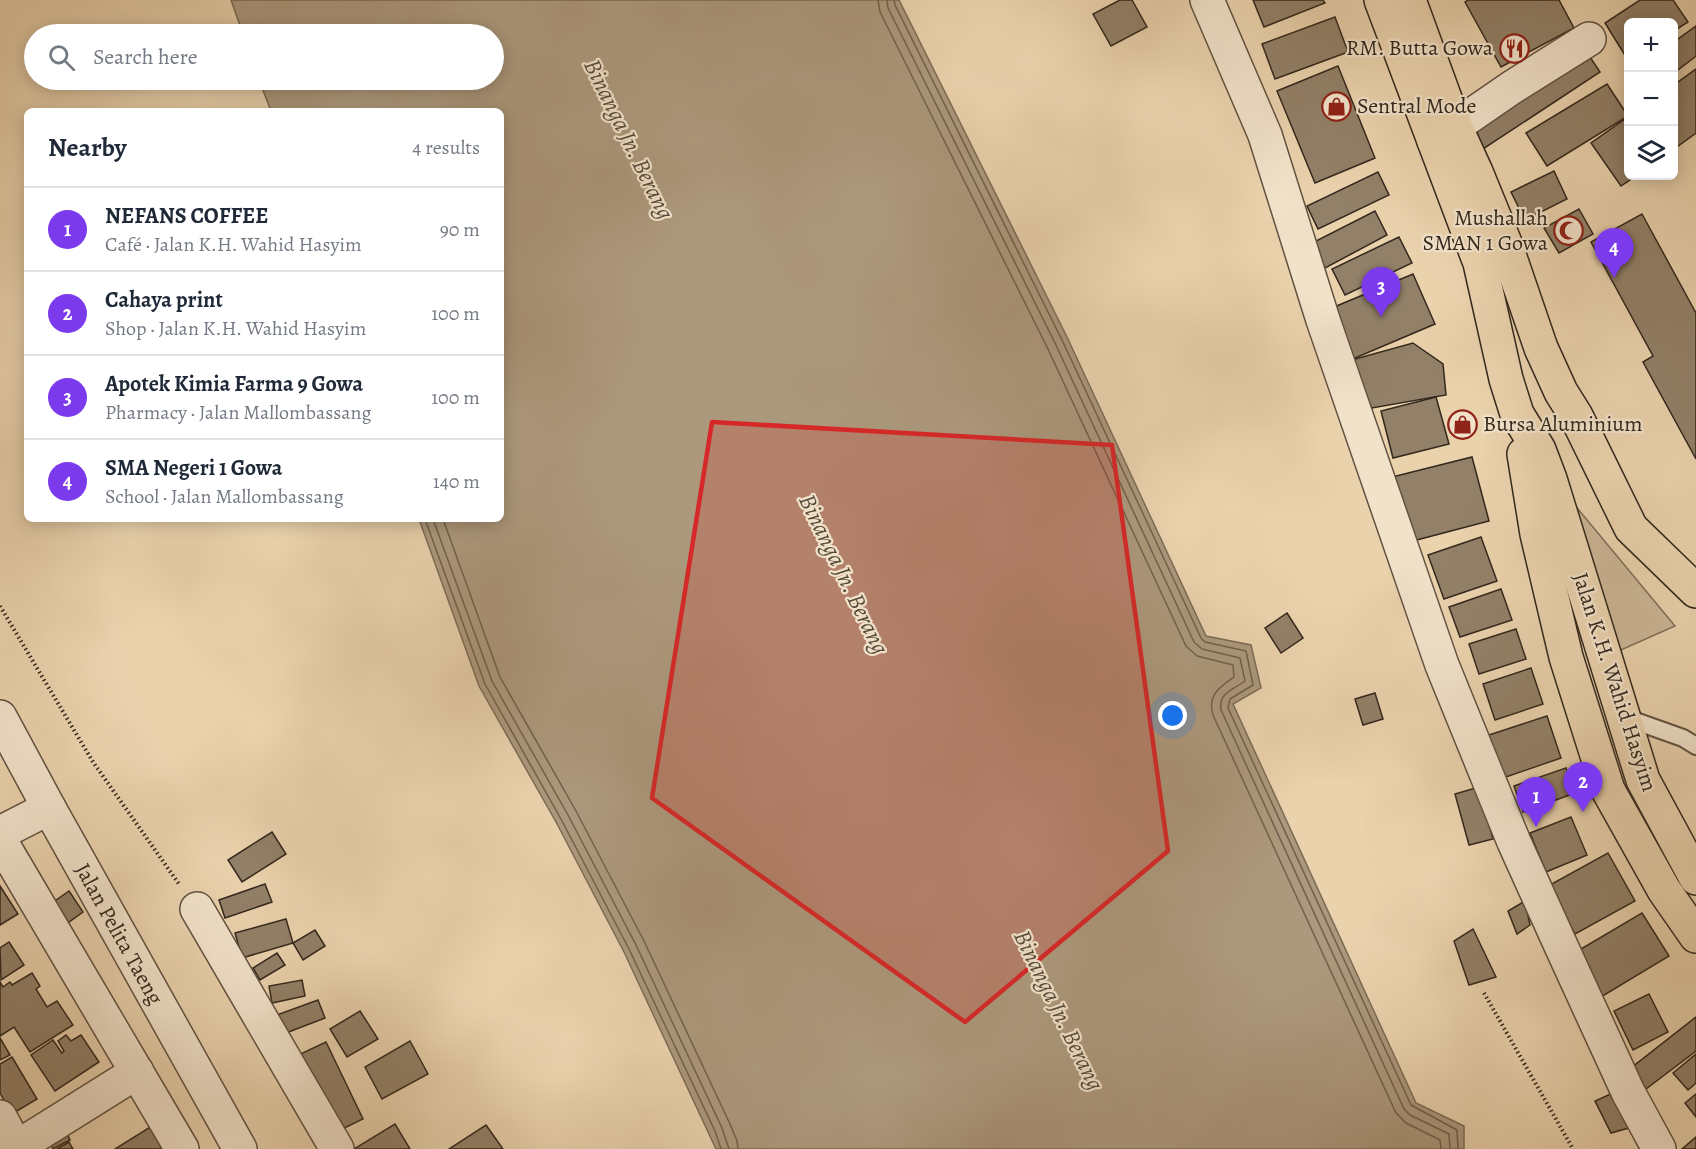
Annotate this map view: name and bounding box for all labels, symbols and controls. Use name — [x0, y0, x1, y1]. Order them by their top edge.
map controls — [1624, 18, 1678, 180]
button: + — [1624, 18, 1678, 72]
search box — [24, 24, 504, 90]
restaurant icon: RM. Butta Gowa — [1498, 32, 1530, 64]
place label: RM. Butta Gowa — [1346, 33, 1494, 63]
icon: search — [45, 41, 78, 74]
text: Search here — [93, 42, 198, 72]
water label: Binanga Jn. Berang — [576, 54, 682, 225]
button: − — [1624, 72, 1678, 126]
shop icon: Sentral Mode — [1320, 90, 1352, 122]
place label: Sentral Mode — [1357, 91, 1476, 121]
button: layers — [1624, 126, 1678, 180]
text: Nearby — [48, 130, 127, 165]
text: 4 results — [412, 134, 480, 161]
text: NEFANS COFFEE — [105, 201, 268, 231]
place label: Mushallah SMAN 1 Gowa — [1423, 203, 1549, 258]
mosque icon: Mushallah SMAN 1 Gowa — [1553, 215, 1585, 247]
text: 1 — [64, 216, 71, 243]
text: 90 m — [440, 216, 480, 243]
pin: 4 — [1594, 228, 1634, 278]
text: Café · Jalan K.H. Wahid Hasyim — [105, 231, 362, 258]
pin: 3 — [1362, 268, 1400, 317]
text: Cahaya print — [105, 285, 223, 315]
text: 2 — [63, 300, 72, 327]
text: 100 m — [431, 300, 480, 327]
text: Shop · Jalan K.H. Wahid Hasyim — [105, 315, 366, 342]
text: Apotek Kimia Farma 9 Gowa — [105, 369, 363, 399]
text: 3 — [63, 384, 72, 411]
text: 100 m — [431, 384, 480, 411]
text: Pharmacy · Jalan Mallombassang — [105, 399, 372, 426]
shop icon: Bursa Aluminium — [1446, 408, 1478, 440]
place label: Bursa Aluminium — [1483, 409, 1643, 439]
text: SMA Negeri 1 Gowa — [105, 453, 282, 483]
text: 4 — [63, 468, 72, 495]
text: 140 m — [433, 468, 480, 495]
text: School · Jalan Mallombassang — [105, 483, 344, 510]
water label: Binanga Jn. Berang — [791, 489, 897, 660]
street label: Jalan K.H. Wahid Hasyim — [1565, 569, 1665, 795]
your location — [1158, 701, 1187, 730]
pin: 2 — [1564, 762, 1602, 812]
pin: 1 — [1516, 778, 1556, 827]
street label: Jalan Pelita Taeng — [68, 858, 170, 1010]
water label: Binanga Jn. Berang — [1006, 925, 1112, 1096]

